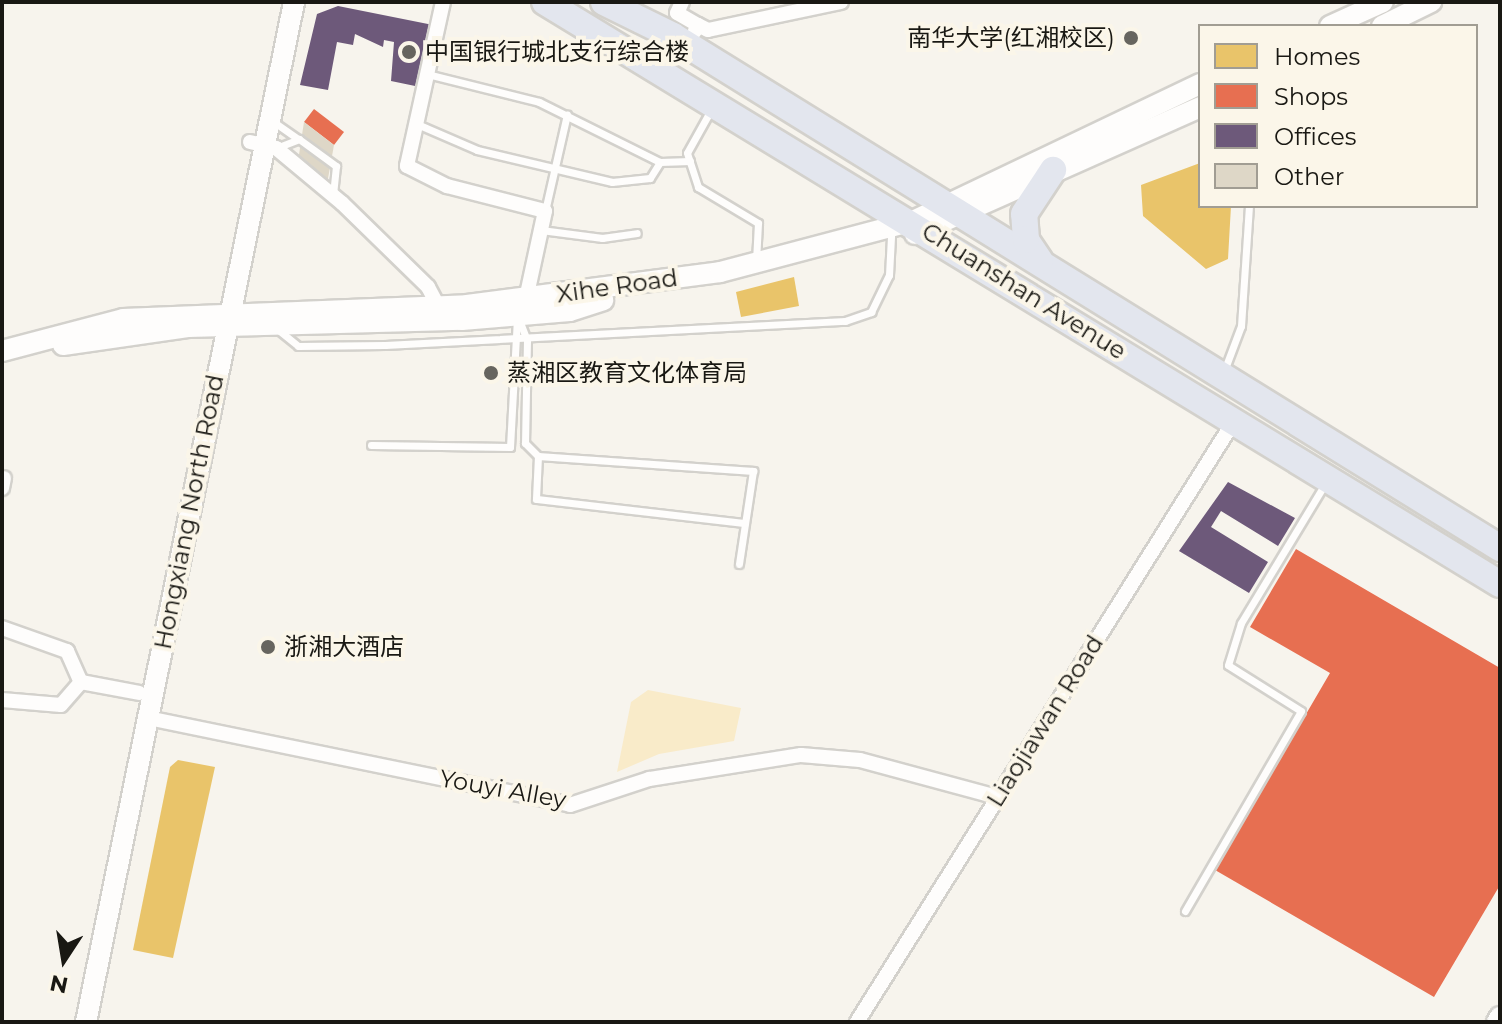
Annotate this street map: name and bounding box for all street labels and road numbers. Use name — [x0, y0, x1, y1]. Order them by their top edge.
street label: Chuanshan Avenue — [917, 217, 1131, 365]
street label: Xihe Road — [555, 263, 679, 309]
street label: Hongxiang North Road — [148, 372, 230, 652]
street label: Liaojiawan Road — [981, 630, 1109, 812]
street label: Youyi Alley — [437, 764, 569, 814]

